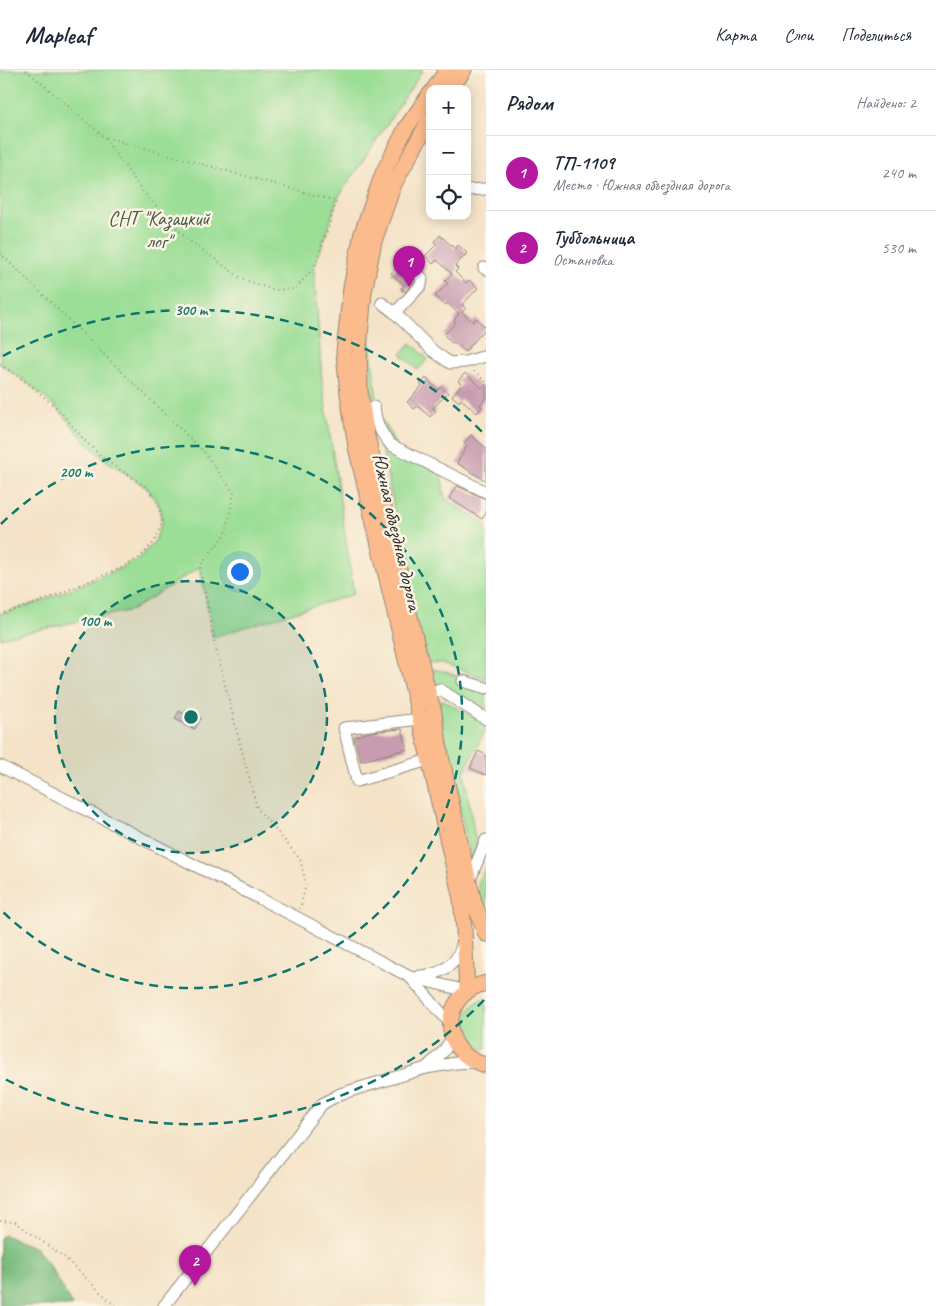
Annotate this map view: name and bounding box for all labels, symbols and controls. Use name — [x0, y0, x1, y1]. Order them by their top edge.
text: Mapleaf — [25, 20, 92, 50]
text: Карта — [715, 24, 756, 46]
text: Слои — [784, 24, 813, 46]
text: Поделиться — [841, 24, 911, 46]
map controls — [426, 85, 471, 220]
button: + — [426, 85, 471, 130]
text: Рядом — [506, 90, 553, 116]
text: Найдено: 2 — [856, 93, 916, 113]
button: − — [426, 130, 471, 175]
text: ТП-1109 — [553, 151, 614, 175]
text: 1 — [518, 163, 526, 183]
text: 240 m — [882, 163, 916, 183]
button: locate — [426, 175, 471, 220]
text: Место · Южная объездная дорога — [553, 175, 730, 195]
park label: СНТ "Казацкий лог" — [108, 206, 211, 254]
text: Туббольница — [553, 226, 634, 250]
text: 2 — [518, 238, 526, 258]
text: 530 m — [882, 238, 916, 258]
pin: 1 — [393, 246, 425, 287]
text: Остановка — [553, 250, 613, 270]
text: 300 m — [175, 301, 209, 320]
street label: Южная объездная дорога — [366, 451, 428, 615]
text: 200 m — [60, 463, 94, 482]
your location — [227, 559, 253, 585]
text: 100 m — [79, 612, 113, 631]
centre of rings — [182, 708, 200, 726]
pin: 2 — [179, 1245, 211, 1286]

